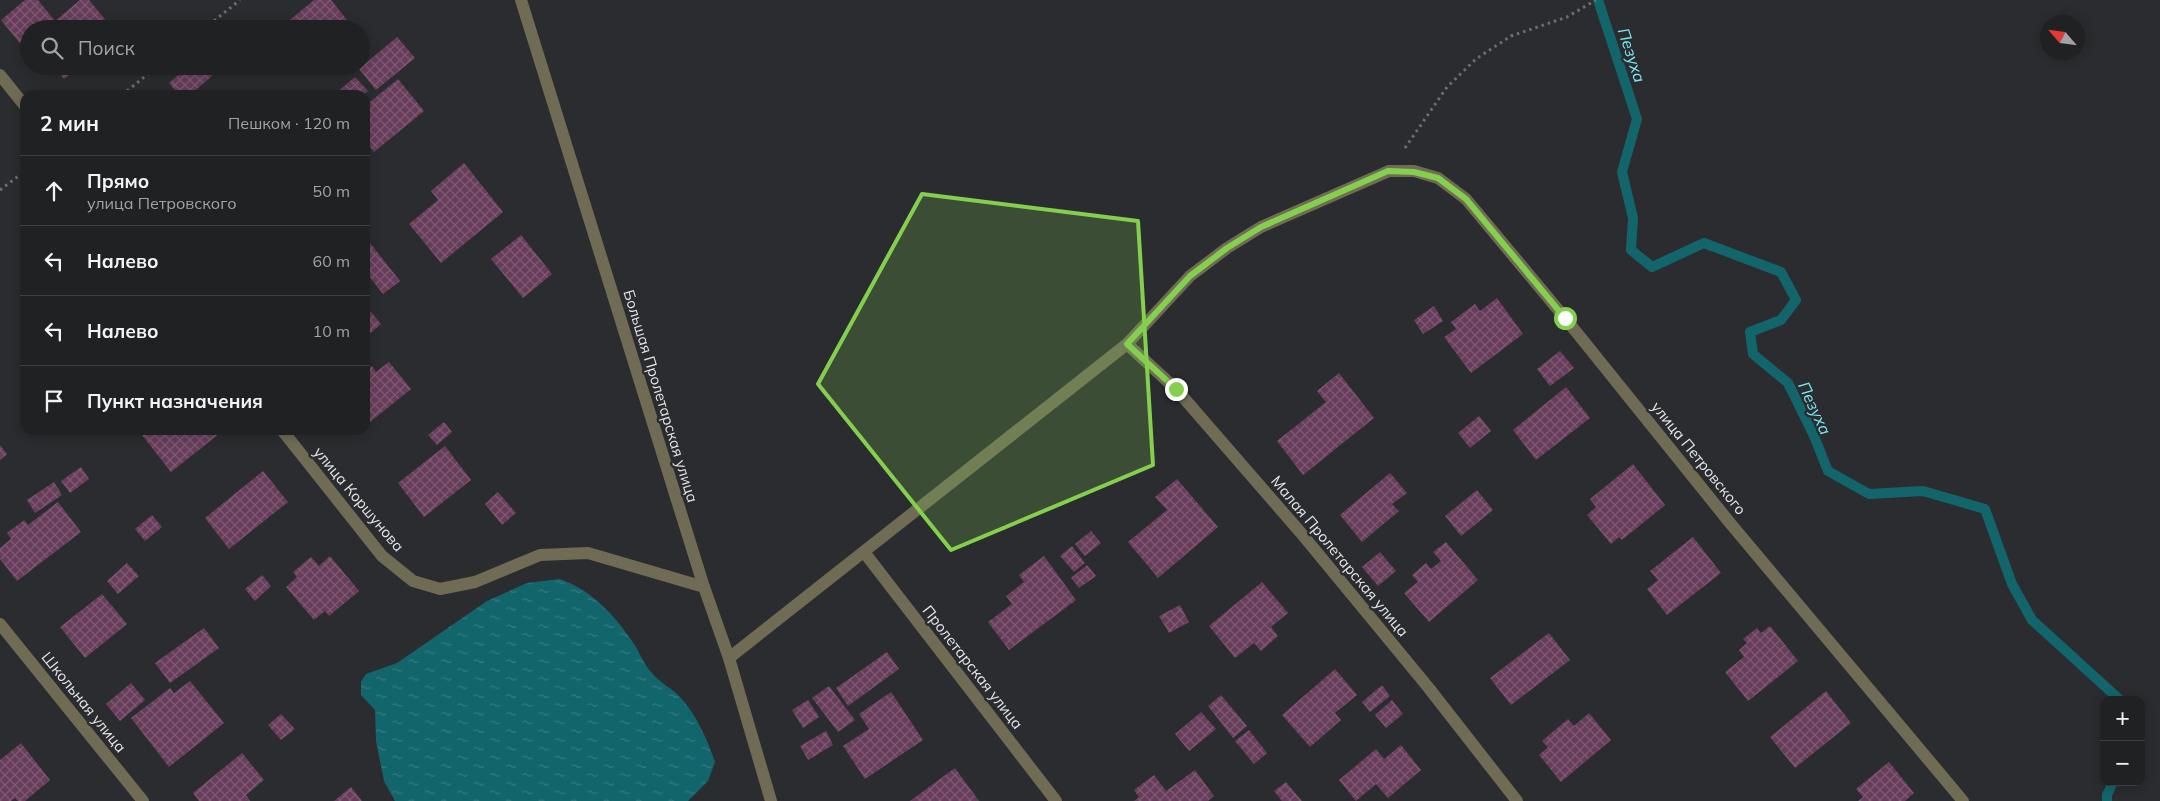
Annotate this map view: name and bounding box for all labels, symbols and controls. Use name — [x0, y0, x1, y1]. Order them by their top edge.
north arrow — [2040, 15, 2085, 60]
search box — [20, 20, 370, 75]
water label: Пезуха — [1614, 25, 1650, 85]
icon: search — [38, 34, 66, 62]
text: Поиск — [78, 36, 135, 60]
text: 2 мин — [40, 110, 99, 136]
text: Пешком · 120 m — [228, 113, 350, 133]
text: Прямо — [87, 169, 149, 193]
icon: ahead — [40, 177, 68, 205]
text: 50 m — [313, 181, 350, 201]
text: улица Петровского — [87, 193, 237, 213]
icon: left — [40, 247, 68, 275]
text: Налево — [87, 249, 159, 273]
text: 60 m — [313, 251, 350, 271]
street label: Большая Пролетарская улица — [620, 287, 702, 505]
route start — [1554, 307, 1577, 330]
icon: left — [40, 317, 68, 345]
text: Налево — [87, 319, 159, 343]
text: 10 m — [313, 321, 350, 341]
route end — [1165, 378, 1188, 401]
water label: Пезуха — [1794, 378, 1836, 438]
icon: arrive — [40, 387, 68, 415]
text: Пункт назначения — [87, 389, 263, 413]
street label: улица Петровского — [1647, 398, 1751, 518]
street label: улица Коршунова — [310, 443, 408, 555]
street label: Малая Пролетарская улица — [1267, 472, 1413, 640]
street label: Пролетарская улица — [919, 601, 1027, 733]
street label: Школьная улица — [38, 648, 130, 756]
map controls — [2100, 696, 2145, 786]
button: + — [2100, 696, 2145, 741]
button: − — [2100, 741, 2145, 786]

